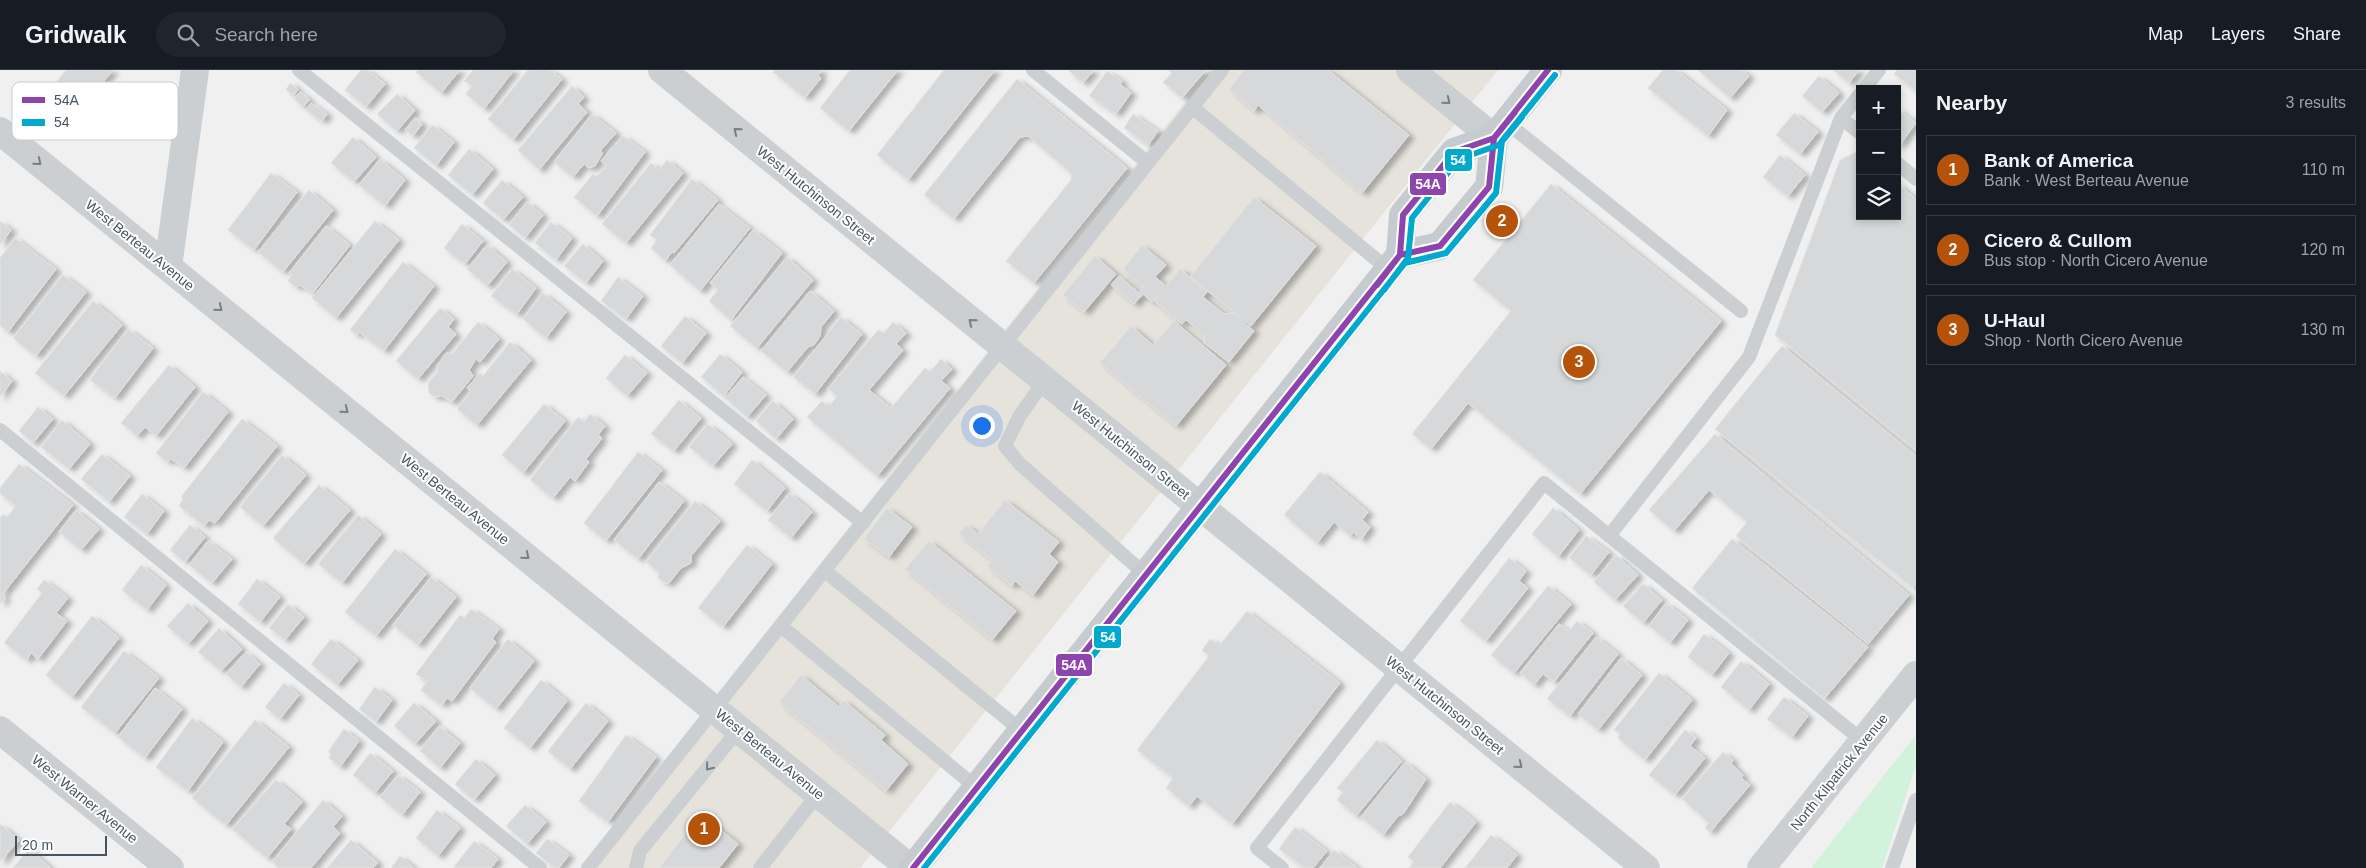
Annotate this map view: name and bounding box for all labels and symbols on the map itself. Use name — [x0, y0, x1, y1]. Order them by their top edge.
legend — [12, 82, 178, 140]
text: 54A — [54, 92, 80, 108]
one-way arrow — [1442, 95, 1451, 104]
text: 54 — [54, 114, 70, 130]
one-way arrow — [734, 128, 743, 137]
street label: West Hutchinson Street — [754, 143, 878, 247]
line badge: 54 — [1444, 148, 1473, 172]
text: 54 — [1450, 152, 1466, 168]
one-way arrow — [32, 156, 41, 164]
line badge: 54A — [1409, 172, 1447, 196]
text: 54A — [1415, 176, 1441, 192]
street label: West Berteau Avenue — [83, 196, 198, 294]
pin: 2 — [1486, 202, 1518, 240]
one-way arrow — [213, 303, 222, 312]
one-way arrow — [969, 319, 978, 327]
pin: 3 — [1563, 343, 1595, 381]
street label: West Hutchinson Street — [1069, 398, 1193, 502]
one-way arrow — [339, 405, 348, 413]
your location — [969, 413, 995, 439]
street label: West Berteau Avenue — [398, 450, 513, 548]
one-way arrow — [520, 551, 529, 560]
line badge: 54 — [1093, 625, 1122, 649]
text: 54 — [1100, 629, 1116, 645]
line badge: 54A — [1055, 653, 1093, 677]
street label: West Hutchinson Street — [1383, 653, 1507, 757]
text: 54A — [1061, 657, 1087, 673]
street label: West Berteau Avenue — [713, 705, 828, 803]
street label: North Kilpatrick Avenue — [1787, 710, 1891, 833]
street label: West Warner Avenue — [29, 751, 141, 847]
one-way arrow — [1513, 760, 1522, 768]
one-way arrow — [706, 761, 714, 770]
pin: 1 — [688, 810, 720, 848]
scale bar — [15, 833, 108, 856]

